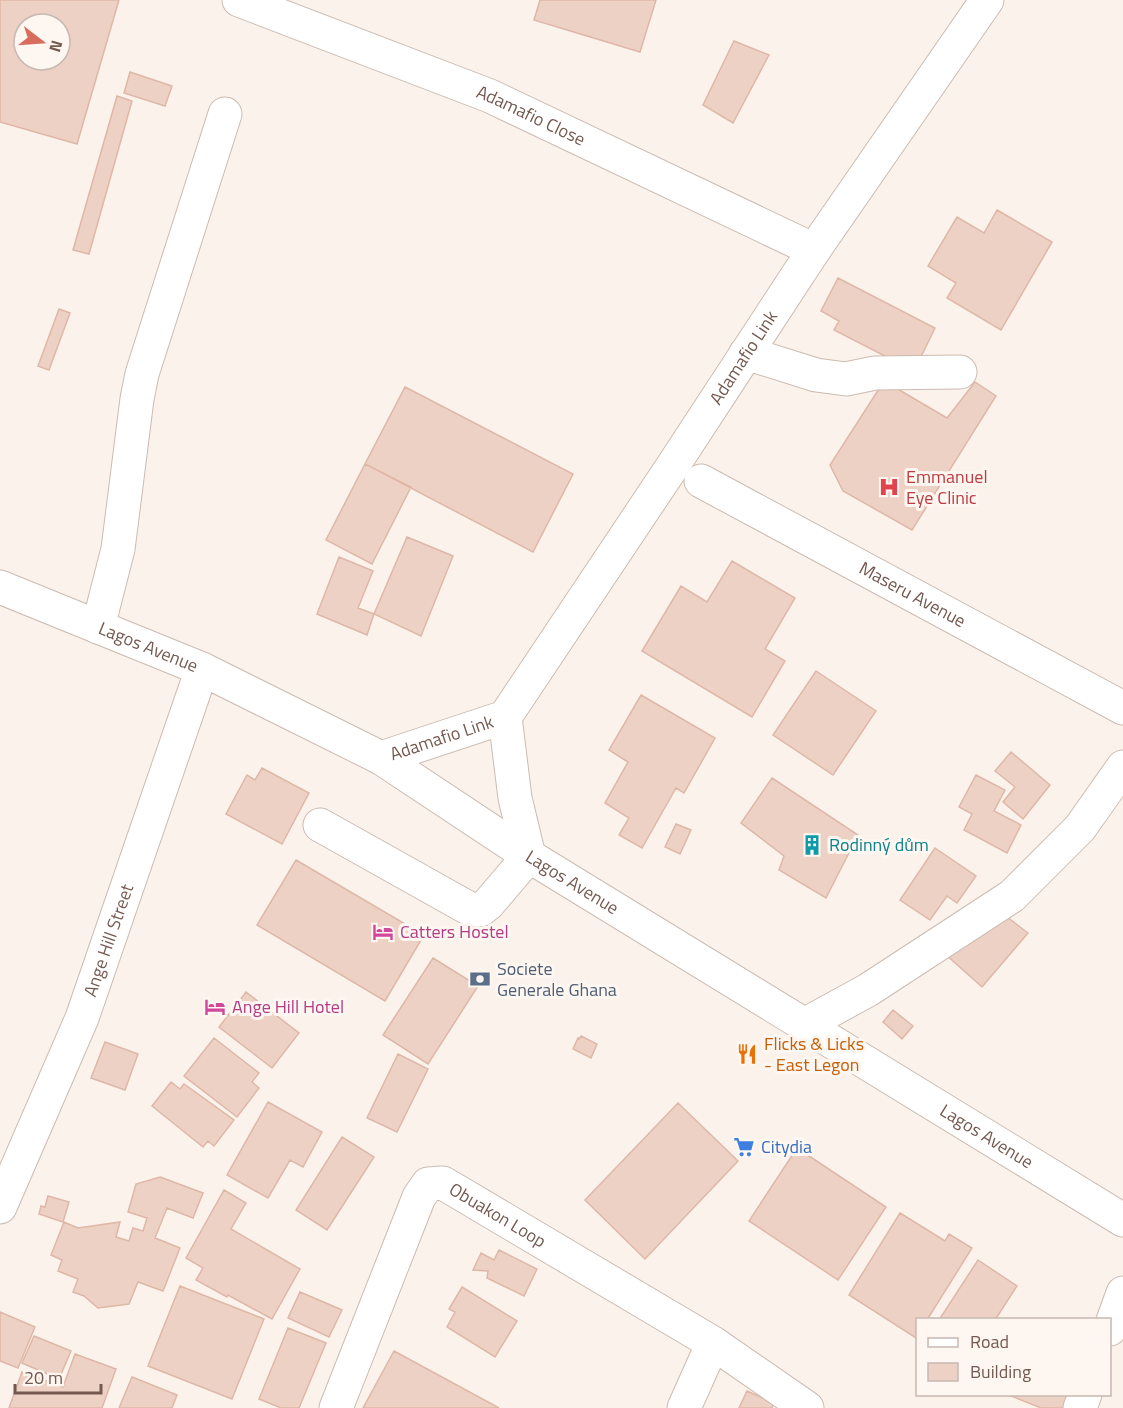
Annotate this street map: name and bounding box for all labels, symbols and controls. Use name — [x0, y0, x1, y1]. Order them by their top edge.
north arrow — [12, 12, 72, 72]
text: N — [43, 38, 69, 55]
street label: Adamafio Close — [473, 78, 590, 152]
street label: Adamafio Link — [702, 305, 784, 410]
place label: Emmanuel Eye Clinic — [906, 463, 988, 511]
hospital icon: Emmanuel Eye Clinic — [877, 475, 901, 499]
street label: Maseru Avenue — [854, 554, 971, 634]
street label: Lagos Avenue — [95, 614, 202, 679]
street label: Adamafio Link — [386, 708, 497, 767]
place label: Rodinný dům — [829, 831, 929, 858]
building icon: Rodinný dům — [800, 833, 824, 857]
street label: Lagos Avenue — [521, 843, 624, 921]
street label: Ange Hill Street — [76, 880, 140, 1000]
place label: Catters Hostel — [400, 918, 509, 945]
hotel icon: Catters Hostel — [371, 920, 395, 944]
place label: Societe Generale Ghana — [497, 955, 617, 1003]
bank icon: Societe Generale Ghana — [468, 967, 492, 991]
place label: Ange Hill Hotel — [232, 993, 344, 1020]
hotel icon: Ange Hill Hotel — [203, 995, 227, 1019]
place label: Flicks & Licks - East Legon — [764, 1030, 864, 1078]
restaurant icon: Flicks & Licks - East Legon — [735, 1042, 759, 1066]
street label: Lagos Avenue — [935, 1097, 1039, 1175]
place label: Citydia — [761, 1133, 812, 1160]
supermarket icon: Citydia — [732, 1135, 756, 1159]
street label: Obuakon Loop — [444, 1176, 551, 1254]
legend — [916, 1318, 1111, 1396]
text: Road — [970, 1328, 1009, 1355]
scale bar — [15, 1357, 100, 1395]
text: Building — [970, 1358, 1031, 1385]
text: 20 m — [24, 1364, 63, 1391]

